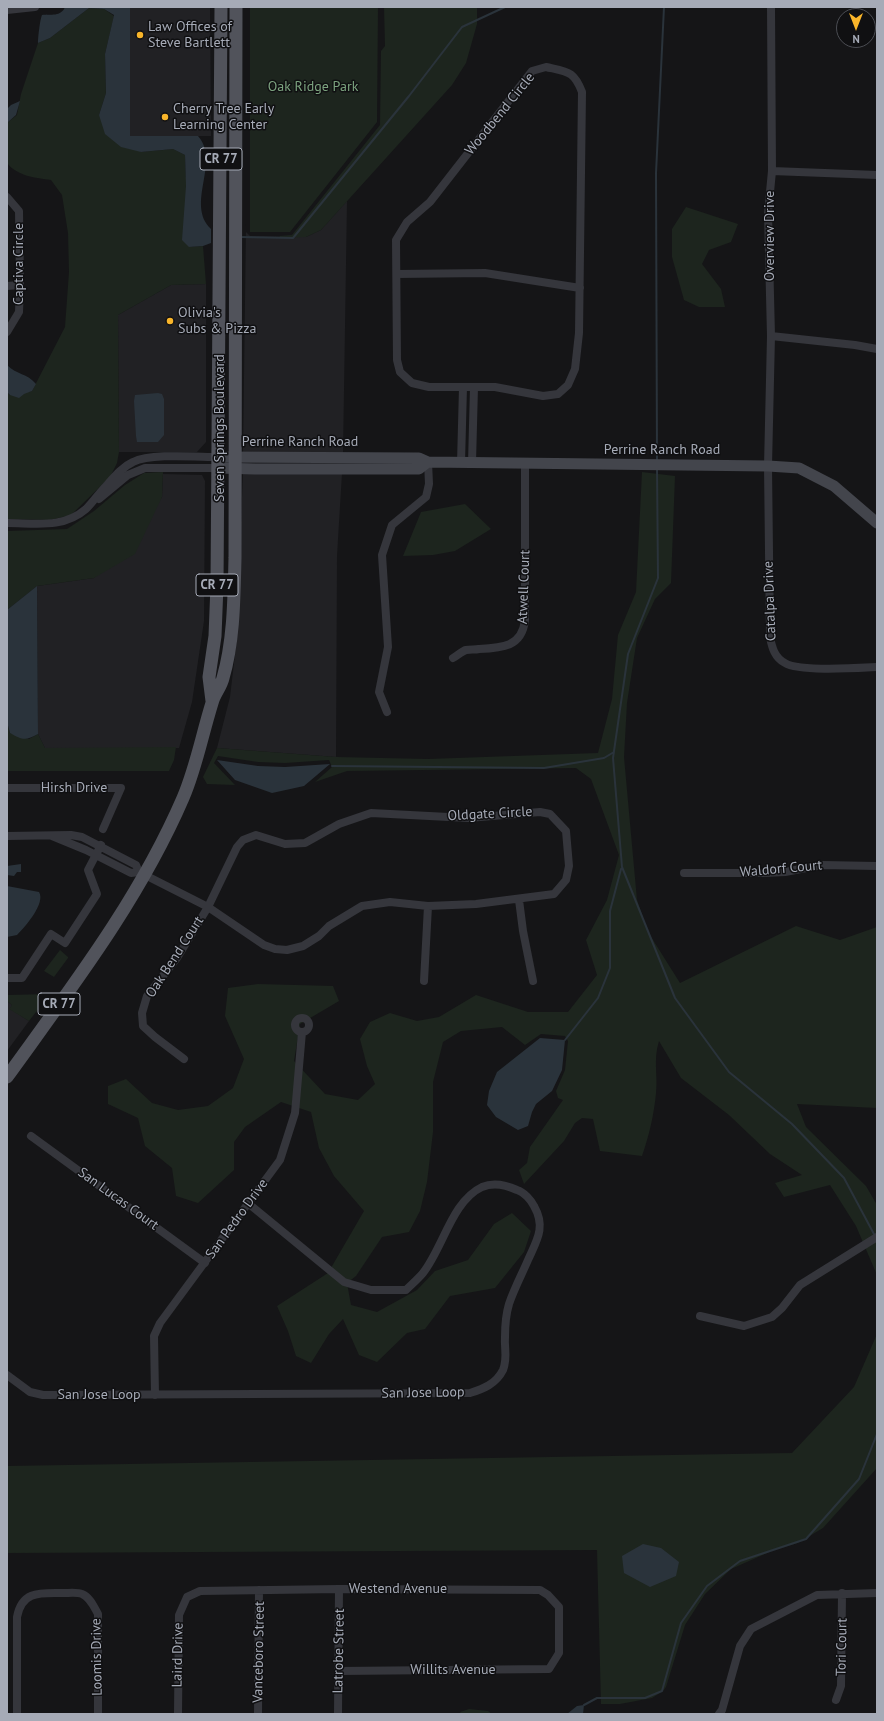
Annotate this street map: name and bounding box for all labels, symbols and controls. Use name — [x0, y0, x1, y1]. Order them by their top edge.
north arrow — [836, 8, 876, 48]
place label: Law Offices of Steve Bartlett — [148, 19, 232, 52]
marker: Law Offices of Steve Bartlett — [135, 30, 145, 40]
text: N — [852, 32, 860, 46]
street label: Woodbend Circle — [462, 69, 538, 159]
park label: Oak Ridge Park — [268, 79, 358, 95]
place label: Cherry Tree Early Learning Center — [173, 101, 274, 134]
marker: Cherry Tree Early Learning Center — [160, 112, 170, 122]
road number: CR 77 — [200, 148, 242, 170]
street label: Overview Drive — [762, 191, 778, 281]
street label: Captiva Circle — [11, 223, 27, 305]
place label: Olivia's Subs & Pizza — [178, 305, 256, 338]
marker: Olivia's Subs & Pizza — [165, 316, 175, 326]
street label: Seven Springs Boulevard — [212, 354, 228, 502]
street label: Perrine Ranch Road — [242, 434, 358, 450]
street label: Perrine Ranch Road — [604, 442, 720, 458]
street label: Atwell Court — [514, 550, 534, 624]
street label: Catalpa Drive — [760, 561, 780, 641]
road number: CR 77 — [196, 574, 238, 596]
street label: Hirsh Drive — [41, 780, 107, 796]
street label: Oldgate Circle — [447, 803, 533, 825]
street label: Waldorf Court — [739, 857, 823, 881]
street label: Oak Bend Court — [142, 913, 208, 1001]
road number: CR 77 — [38, 993, 80, 1015]
street label: San Lucas Court — [74, 1164, 162, 1234]
street label: San Pedro Drive — [202, 1176, 272, 1262]
street label: San Jose Loop — [381, 1384, 465, 1402]
street label: San Jose Loop — [57, 1387, 141, 1403]
street label: Westend Avenue — [349, 1581, 447, 1597]
street label: Vanceboro Street — [250, 1601, 268, 1703]
street label: Latrobe Street — [330, 1608, 348, 1694]
street label: Loomis Drive — [88, 1618, 106, 1696]
street label: Tori Court — [833, 1618, 851, 1676]
street label: Laird Drive — [169, 1622, 187, 1688]
street label: Willits Avenue — [410, 1662, 496, 1678]

